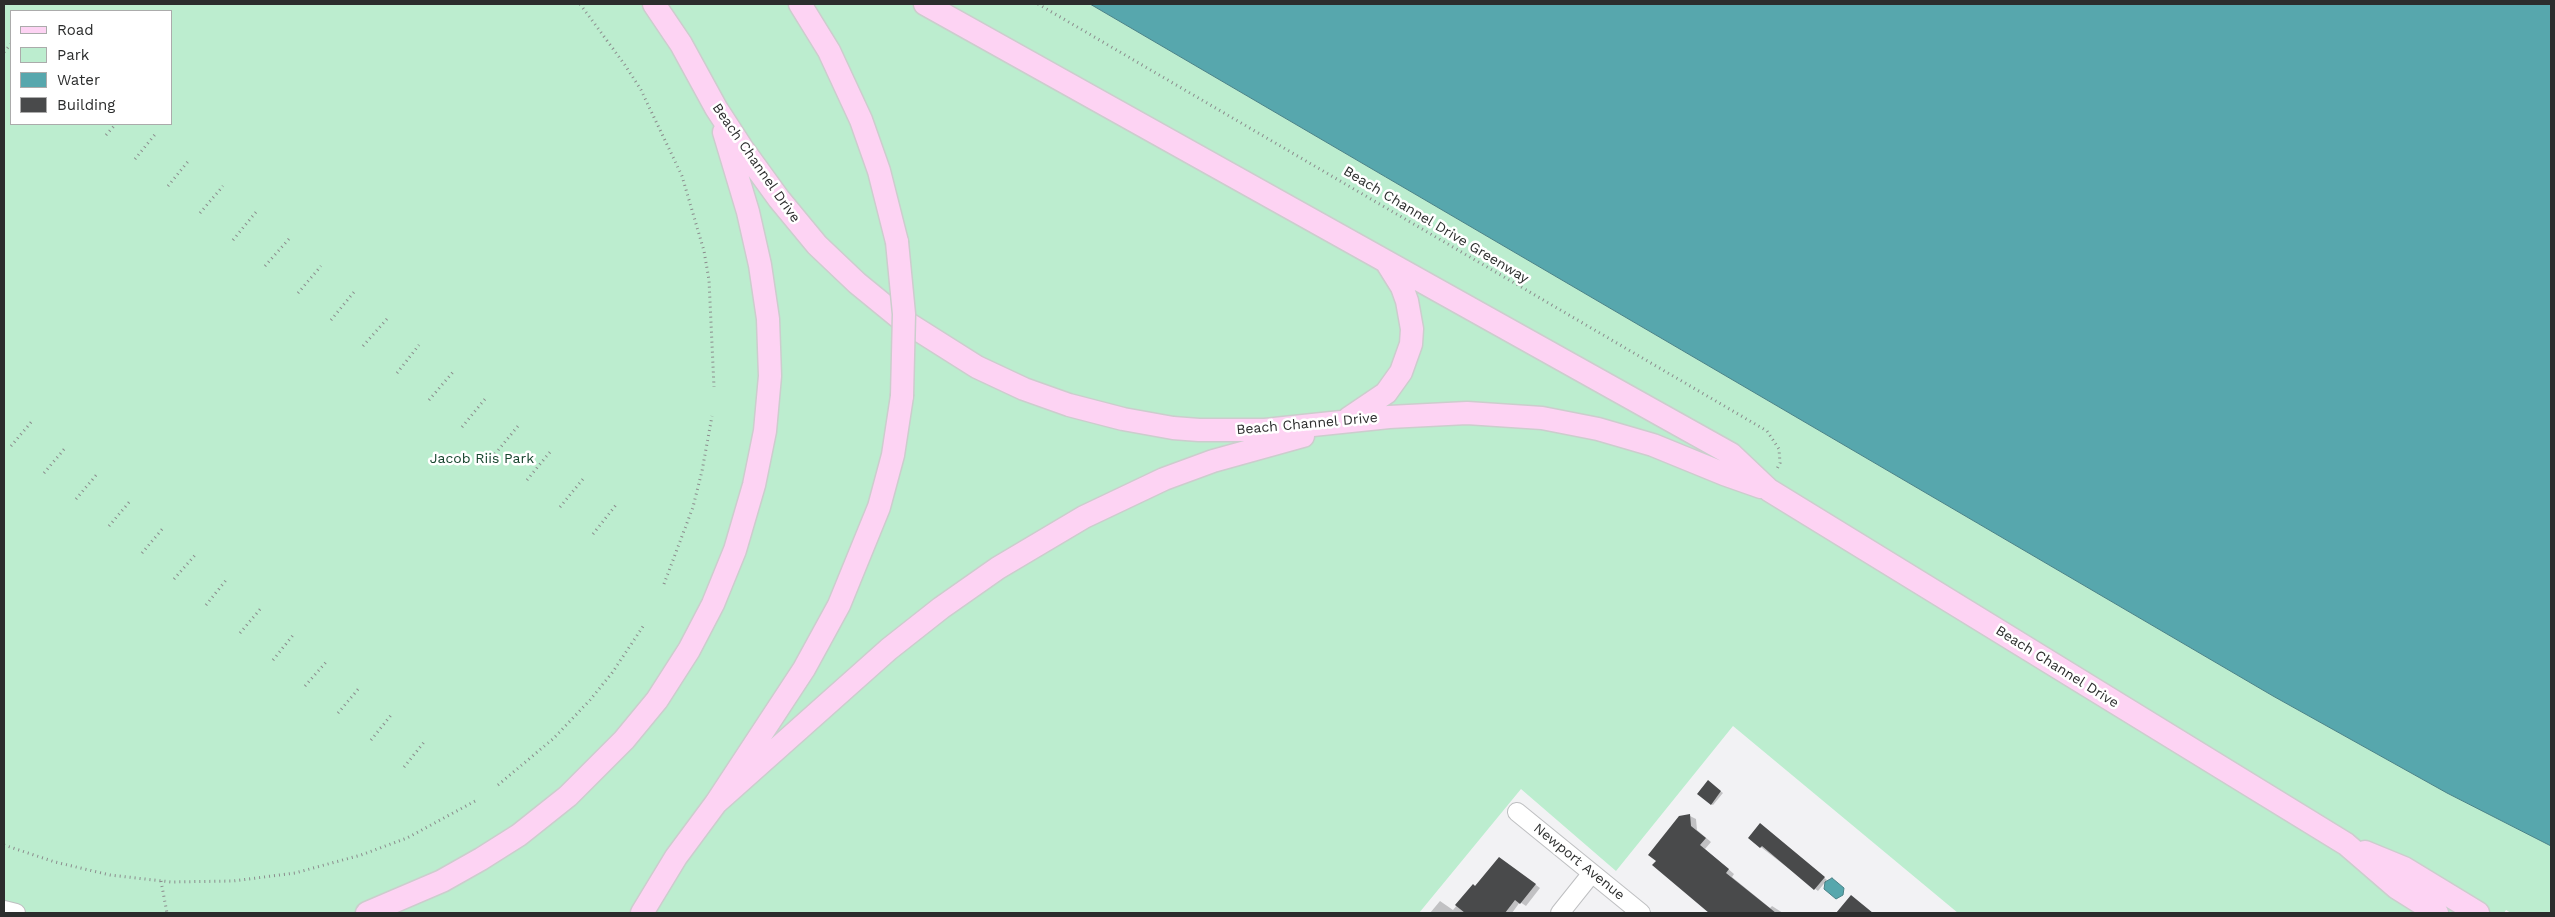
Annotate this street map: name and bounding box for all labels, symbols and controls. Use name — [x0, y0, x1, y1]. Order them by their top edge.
legend — [10, 10, 172, 125]
text: Road — [57, 21, 94, 39]
text: Park — [57, 46, 89, 64]
text: Water — [57, 71, 100, 89]
text: Building — [57, 96, 115, 114]
street label: Beach Channel Drive — [708, 100, 804, 226]
street label: Beach Channel Drive Greenway — [1340, 163, 1532, 287]
street label: Beach Channel Drive — [1236, 409, 1378, 439]
park label: Jacob Riis Park — [430, 451, 534, 467]
street label: Beach Channel Drive — [1992, 622, 2122, 712]
street label: Newport Avenue — [1530, 820, 1628, 904]

